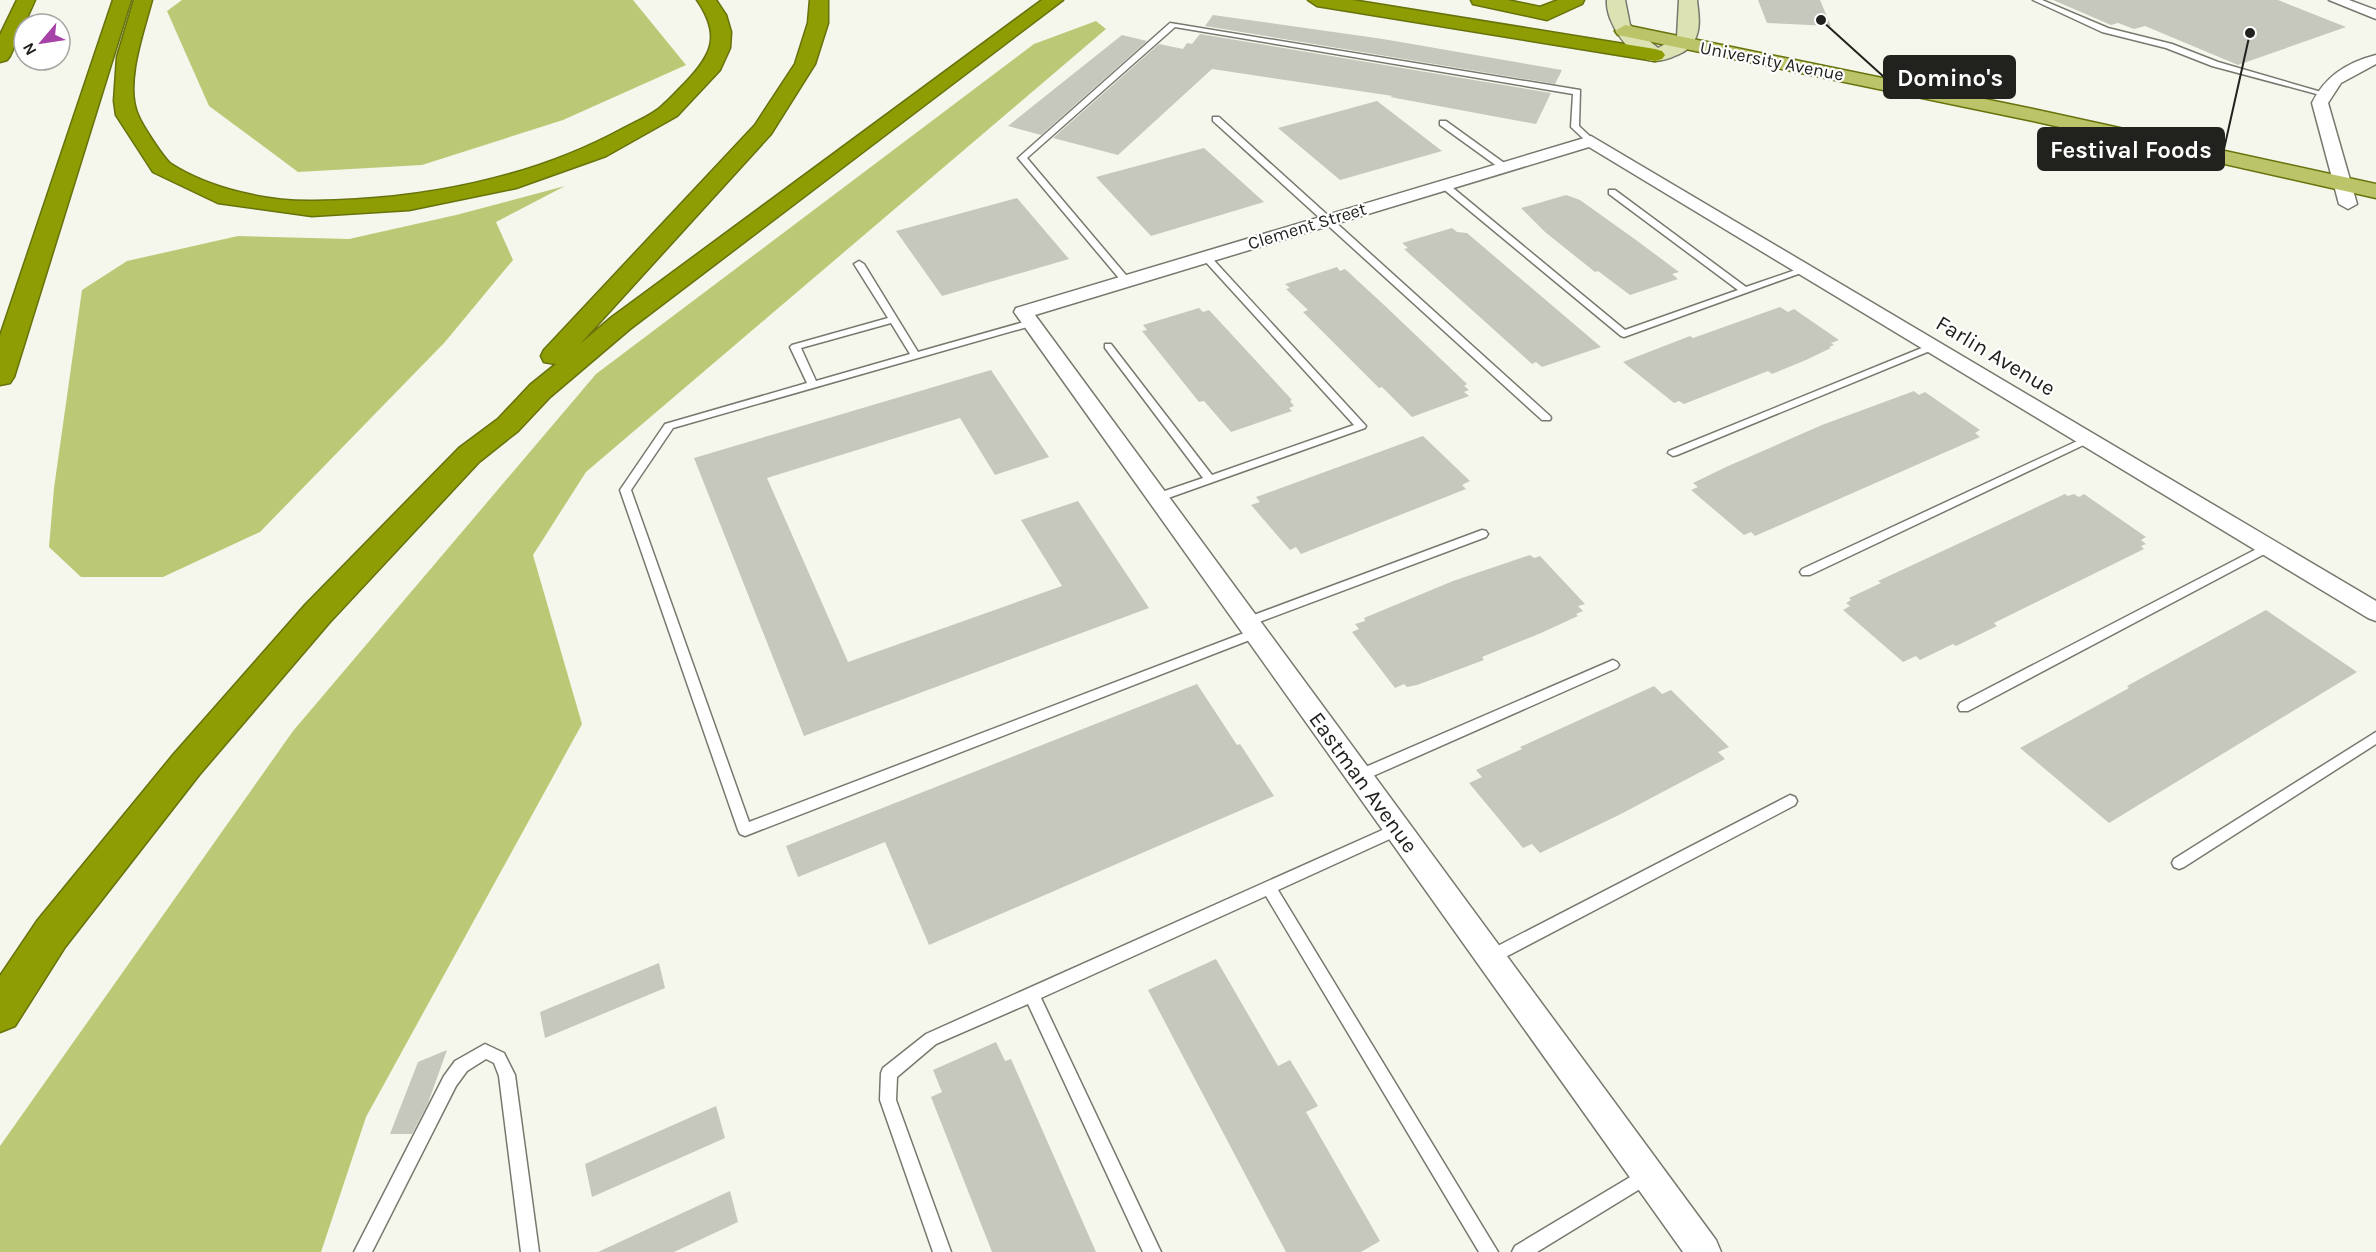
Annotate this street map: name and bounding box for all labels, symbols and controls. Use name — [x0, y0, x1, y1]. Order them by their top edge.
north arrow — [12, 12, 72, 72]
street label: University Avenue — [1698, 36, 1846, 86]
text: N — [18, 39, 40, 59]
callout: Domino's — [1884, 56, 2015, 98]
text: Domino's — [1897, 64, 2003, 92]
callout: Festival Foods — [2038, 128, 2224, 170]
text: Festival Foods — [2050, 136, 2212, 164]
street label: Clement Street — [1245, 197, 1369, 254]
street label: Farlin Avenue — [1931, 310, 2060, 402]
street label: Eastman Avenue — [1303, 707, 1423, 858]

